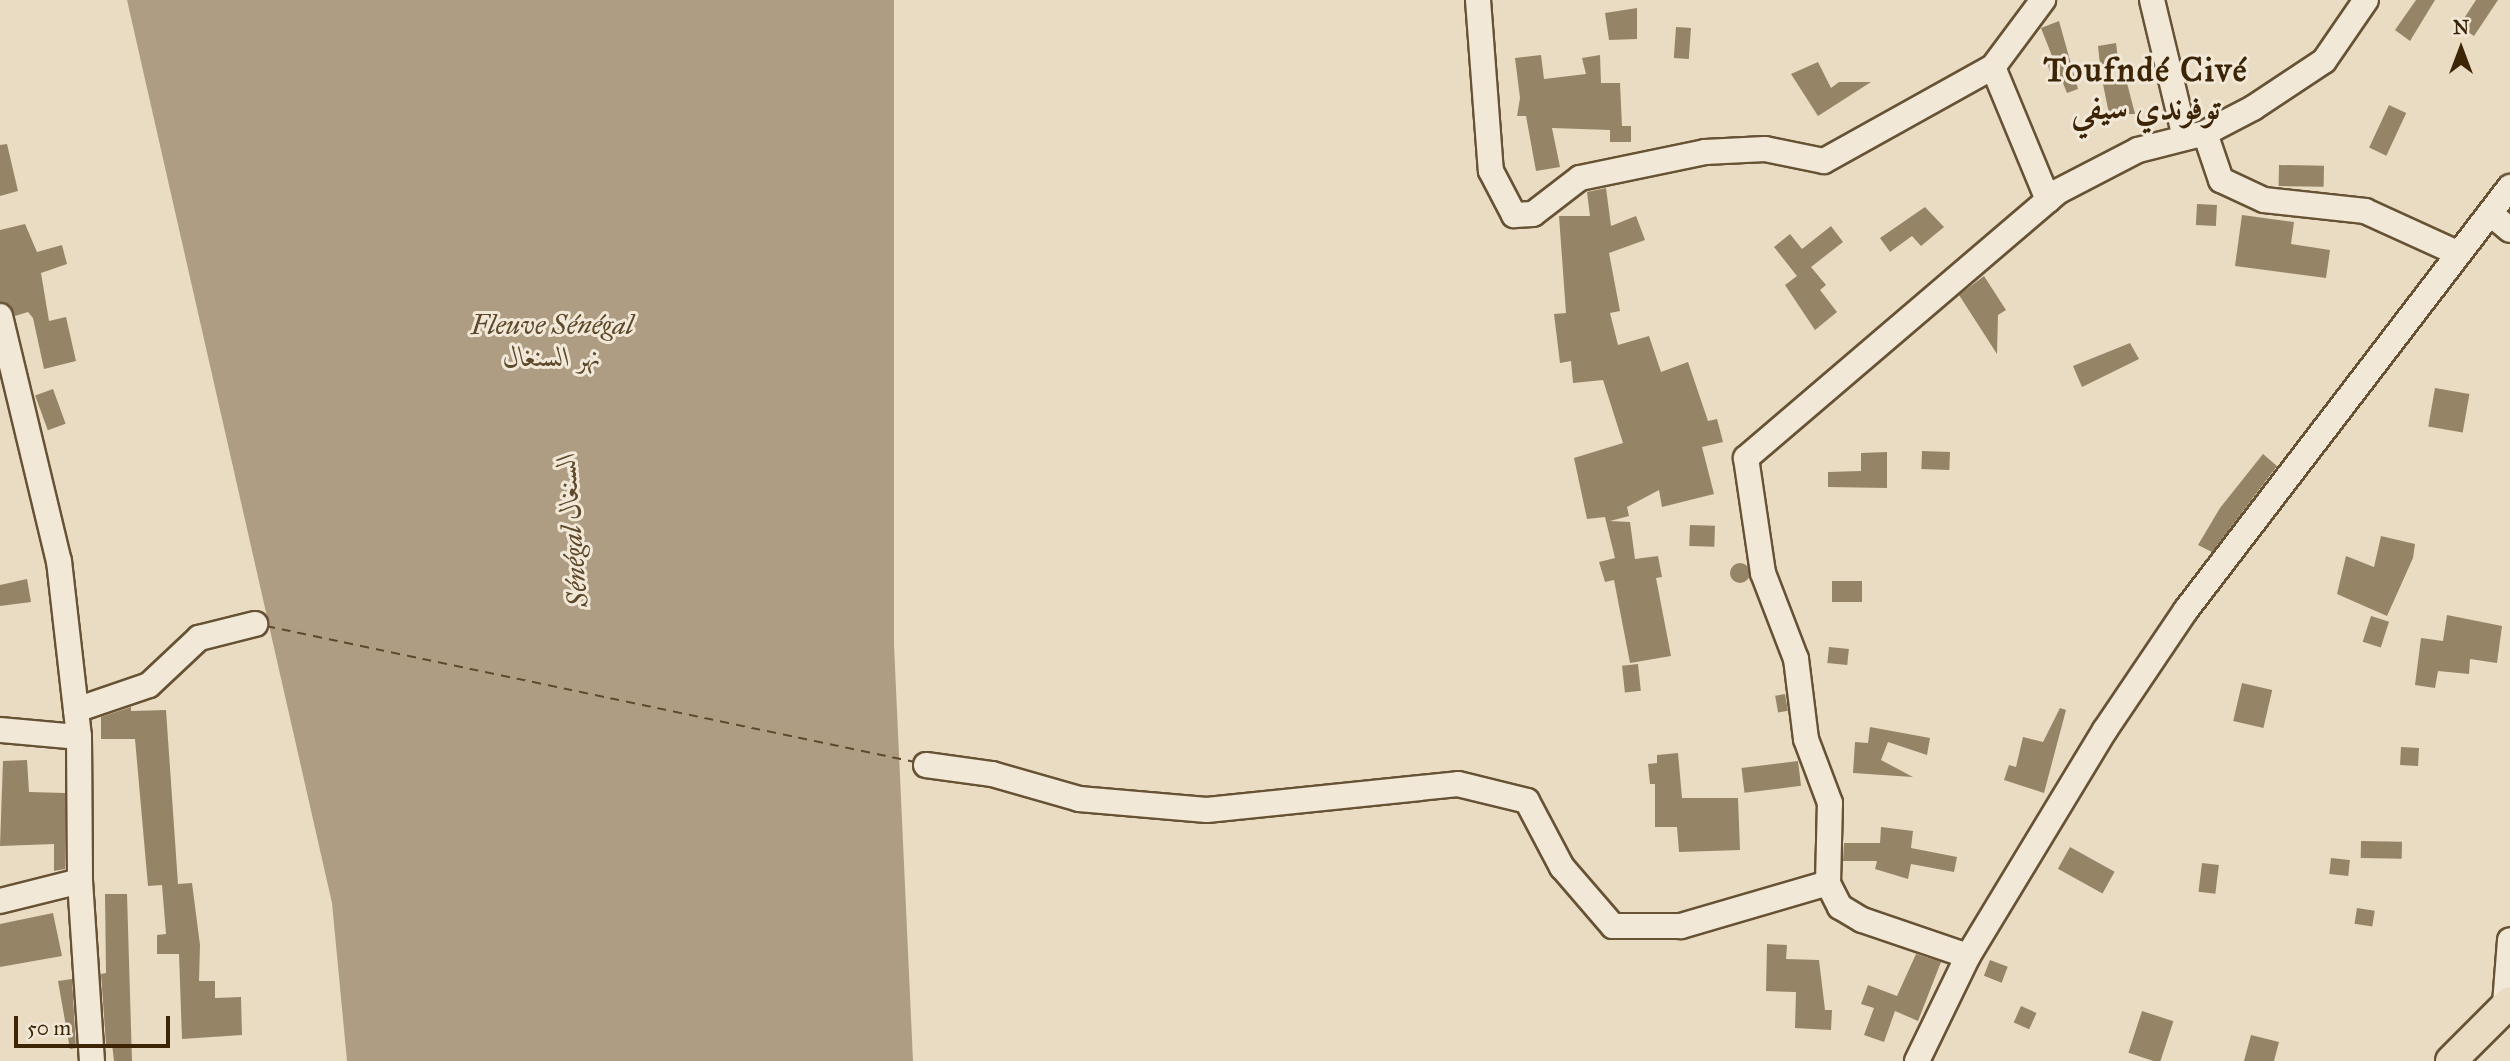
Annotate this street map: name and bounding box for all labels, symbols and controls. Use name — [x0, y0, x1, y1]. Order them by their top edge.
north arrow — [2426, 14, 2496, 84]
text: N — [2453, 16, 2469, 39]
district label: Toufndé Civé توفوندي سيفي — [2045, 51, 2247, 129]
water label: Fleuve Sénégal نهر السنغال — [471, 308, 633, 374]
water label: Sénégal السنغال — [548, 451, 596, 609]
scale bar — [18, 1002, 173, 1046]
text: 50 m — [27, 1015, 71, 1041]

